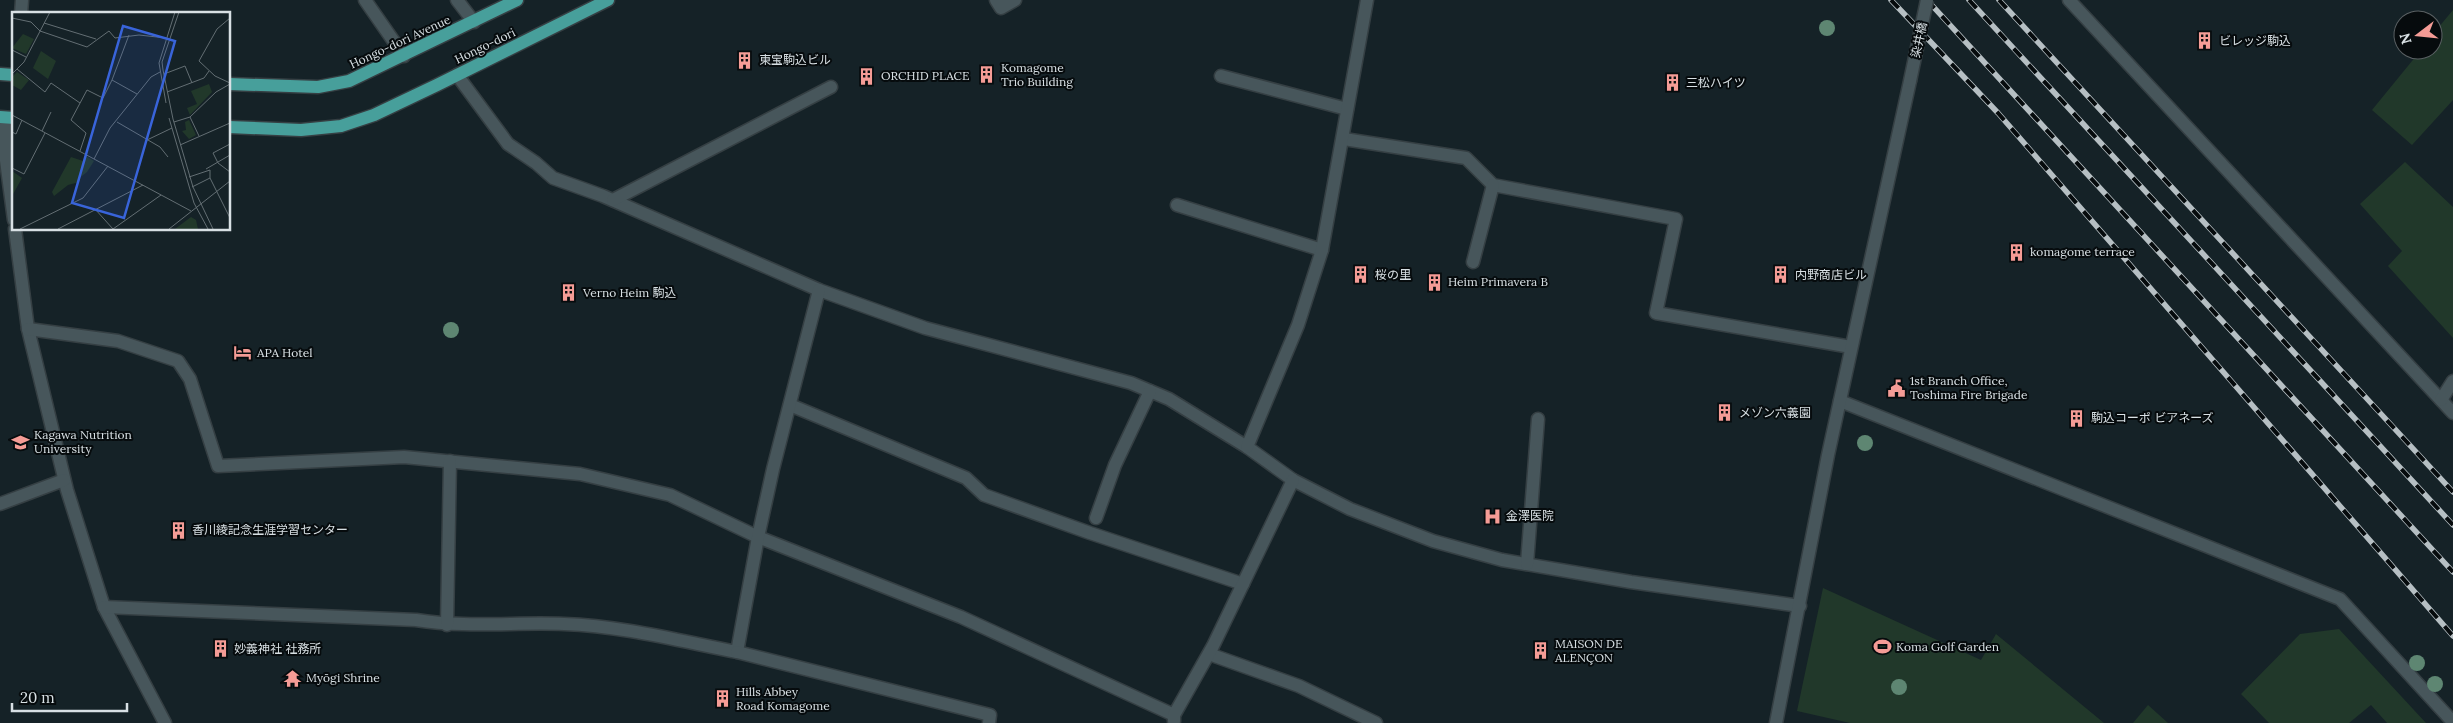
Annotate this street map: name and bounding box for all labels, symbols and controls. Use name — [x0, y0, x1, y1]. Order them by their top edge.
north arrow — [2393, 10, 2443, 60]
street label: Hongo-dori Avenue — [347, 11, 453, 71]
inset map — [12, 12, 230, 230]
street label: 染井橋 — [1907, 21, 1930, 59]
street label: Hongo-dori — [452, 24, 518, 67]
building icon: ビレッジ駒込 — [2195, 31, 2215, 51]
text: N — [2395, 31, 2416, 46]
place label: ビレッジ駒込 — [2219, 33, 2291, 48]
building icon: 東宝駒込ビル — [735, 50, 755, 70]
place label: 東宝駒込ビル — [759, 52, 831, 67]
place label: Komagome Trio Building — [1001, 60, 1073, 89]
building icon: Komagome Trio Building — [977, 65, 997, 85]
building icon: ORCHID PLACE — [857, 66, 877, 86]
place label: ORCHID PLACE — [881, 68, 969, 83]
building icon: 三松ハイツ — [1662, 73, 1682, 93]
place label: 三松ハイツ — [1686, 75, 1746, 90]
building icon: komagome terrace — [2006, 242, 2026, 262]
place label: komagome terrace — [2030, 244, 2135, 259]
building icon: 桜の里 — [1351, 265, 1371, 285]
building icon: 内野商店ビル — [1771, 265, 1791, 285]
place label: 桜の里 — [1375, 267, 1411, 282]
place label: 内野商店ビル — [1795, 267, 1867, 282]
building icon: Heim Primavera B — [1424, 272, 1444, 292]
place label: Heim Primavera B — [1448, 274, 1548, 289]
building icon: Verno Heim 駒込 — [559, 283, 579, 303]
place label: Verno Heim 駒込 — [582, 285, 676, 300]
hotel icon: APA Hotel — [233, 343, 253, 363]
place label: APA Hotel — [256, 345, 313, 360]
place label: 1st Branch Office, Toshima Fire Brigade — [1910, 373, 2028, 402]
public building icon: 1st Branch Office, Toshima Fire Brigade — [1886, 378, 1906, 398]
building icon: メゾン六義園 — [1715, 403, 1735, 423]
place label: メゾン六義園 — [1739, 405, 1811, 420]
building icon: 駒込コーポ ビアネーズ — [2067, 408, 2087, 428]
place label: 駒込コーポ ビアネーズ — [2091, 410, 2214, 425]
place label: Kagawa Nutrition University — [34, 427, 132, 456]
school or university icon: Kagawa Nutrition University — [10, 432, 30, 452]
hospital icon: 金澤医院 — [1482, 506, 1502, 526]
place label: 金澤医院 — [1506, 508, 1554, 523]
building icon: 香川綾記念生涯学習センター — [168, 520, 188, 540]
place label: 香川綾記念生涯学習センター — [192, 522, 348, 537]
place label: MAISON DE ALENÇON — [1554, 636, 1622, 665]
sports icon: Koma Golf Garden — [1872, 637, 1892, 657]
building icon: 妙義神社 社務所 — [210, 639, 230, 659]
place label: Koma Golf Garden — [1896, 639, 1999, 654]
place label: 妙義神社 社務所 — [234, 641, 321, 656]
building icon: MAISON DE ALENÇON — [1531, 641, 1551, 661]
temple icon: Myōgi Shrine — [282, 668, 302, 688]
place label: Myōgi Shrine — [306, 670, 380, 685]
scale bar — [12, 680, 128, 712]
place label: Hills Abbey Road Komagome — [736, 684, 830, 713]
text: 20 m — [20, 688, 55, 707]
building icon: Hills Abbey Road Komagome — [712, 689, 732, 709]

